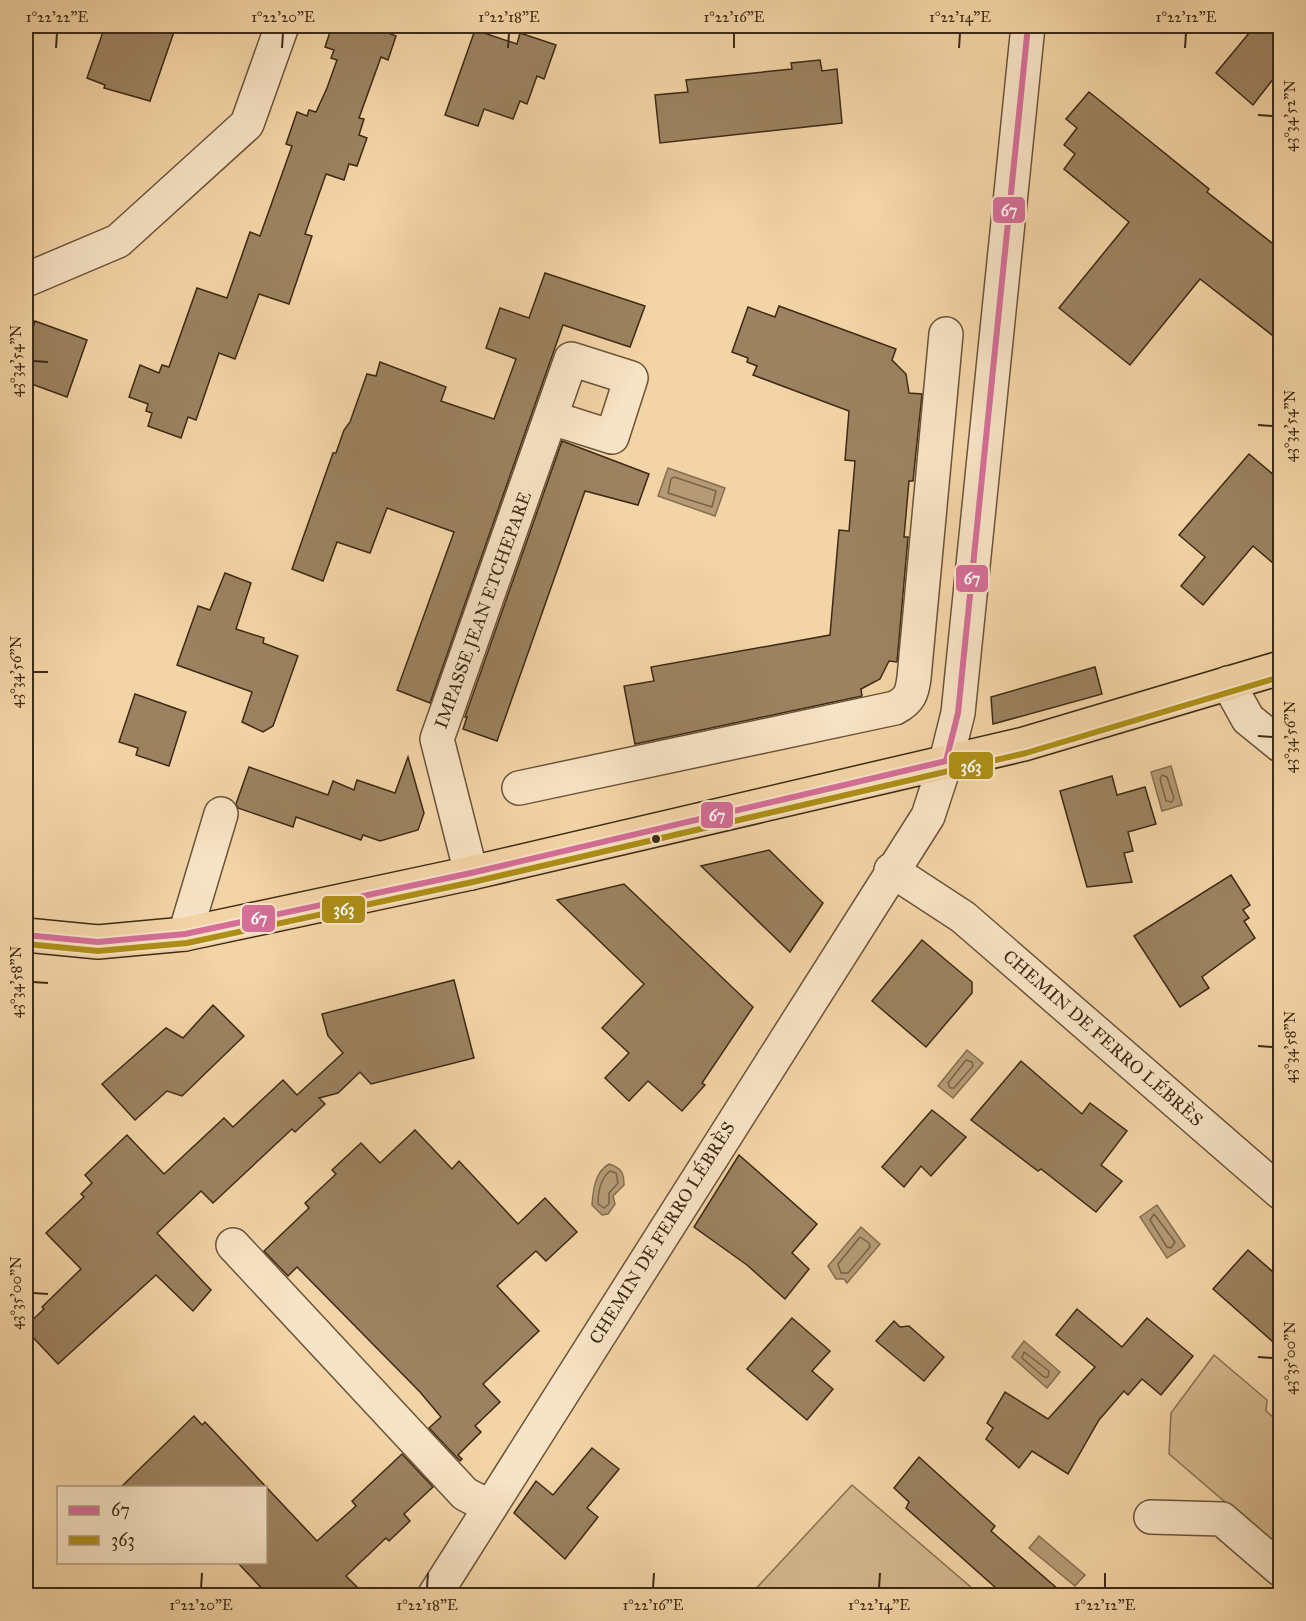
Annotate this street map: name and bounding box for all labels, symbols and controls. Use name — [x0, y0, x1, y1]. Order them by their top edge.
text: 1°22'22"E — [26, 8, 88, 26]
text: 1°22'20"E — [251, 8, 315, 26]
text: 1°22'18"E — [478, 8, 540, 26]
text: 1°22'16"E — [703, 8, 765, 26]
text: 1°22'14"E — [929, 8, 991, 26]
text: 1°22'12"E — [1156, 8, 1217, 26]
text: 43°34'52"N — [1281, 80, 1299, 152]
line badge: 67 — [992, 196, 1026, 224]
text: 67 — [1001, 201, 1018, 220]
text: 43°34'54"N — [7, 324, 25, 397]
text: 43°34'54"N — [1281, 389, 1299, 462]
street label: IMPASSE JEAN ETCHEPARE — [430, 488, 537, 732]
line badge: 67 — [955, 564, 989, 593]
text: 67 — [964, 569, 981, 588]
text: 43°34'56"N — [7, 636, 25, 708]
text: 43°34'56"N — [1281, 701, 1299, 773]
line badge: 363 — [948, 751, 994, 780]
text: 363 — [961, 757, 982, 777]
line badge: 67 — [700, 801, 734, 829]
text: 67 — [709, 806, 726, 825]
unlabelled marker — [650, 833, 662, 845]
line badge: 363 — [321, 895, 366, 924]
text: 363 — [334, 900, 355, 920]
line badge: 67 — [241, 904, 276, 933]
text: 67 — [251, 909, 268, 928]
street label: CHEMIN DE FERRO LÉBRÈS — [998, 944, 1209, 1131]
text: 43°34'58"N — [7, 945, 25, 1018]
text: 43°34'58"N — [1281, 1010, 1299, 1083]
street label: CHEMIN DE FERRO LÉBRÈS — [583, 1117, 740, 1348]
text: 43°35'00"N — [7, 1256, 25, 1330]
text: 43°35'00"N — [1281, 1321, 1299, 1395]
legend — [57, 1486, 267, 1564]
text: 67 — [111, 1499, 130, 1521]
text: 363 — [111, 1529, 135, 1551]
text: 1°22'20"E — [169, 1596, 233, 1614]
text: 1°22'18"E — [396, 1596, 458, 1614]
text: 1°22'16"E — [622, 1596, 684, 1614]
text: 1°22'14"E — [848, 1596, 910, 1614]
text: 1°22'12"E — [1075, 1596, 1136, 1614]

